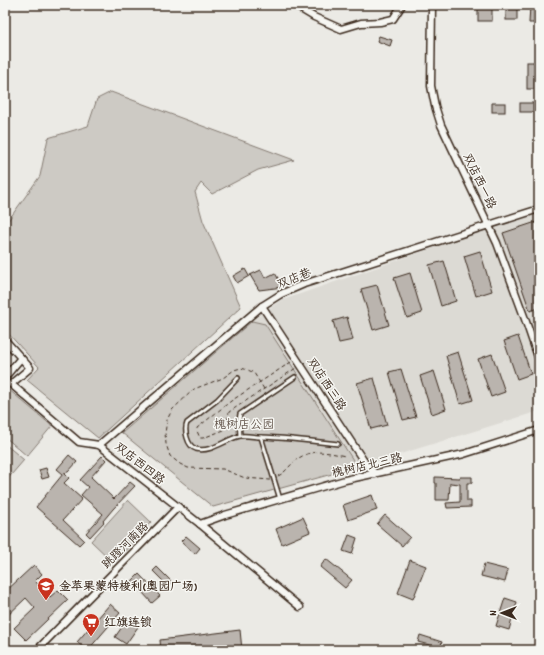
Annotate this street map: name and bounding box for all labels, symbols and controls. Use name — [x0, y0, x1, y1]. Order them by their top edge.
street label: 双店西一路 — [458, 151, 499, 212]
street label: 双店巷 — [275, 265, 314, 294]
street label: 双店西三路 — [302, 355, 349, 415]
park label: 槐树店公园 — [214, 417, 274, 434]
street label: 双店西四路 — [110, 439, 168, 489]
street label: 槐树店北三路 — [330, 450, 404, 483]
street label: 跳蹬河南路 — [99, 519, 153, 573]
school or university icon: 金苹果蒙特梭利(奥园广场) — [36, 576, 56, 601]
place label: 金苹果蒙特梭利(奥园广场) — [59, 579, 197, 596]
north arrow — [482, 593, 522, 633]
text: N — [486, 610, 502, 616]
supermarket icon: 红旗连锁 — [81, 612, 101, 637]
place label: 红旗连锁 — [104, 615, 152, 632]

